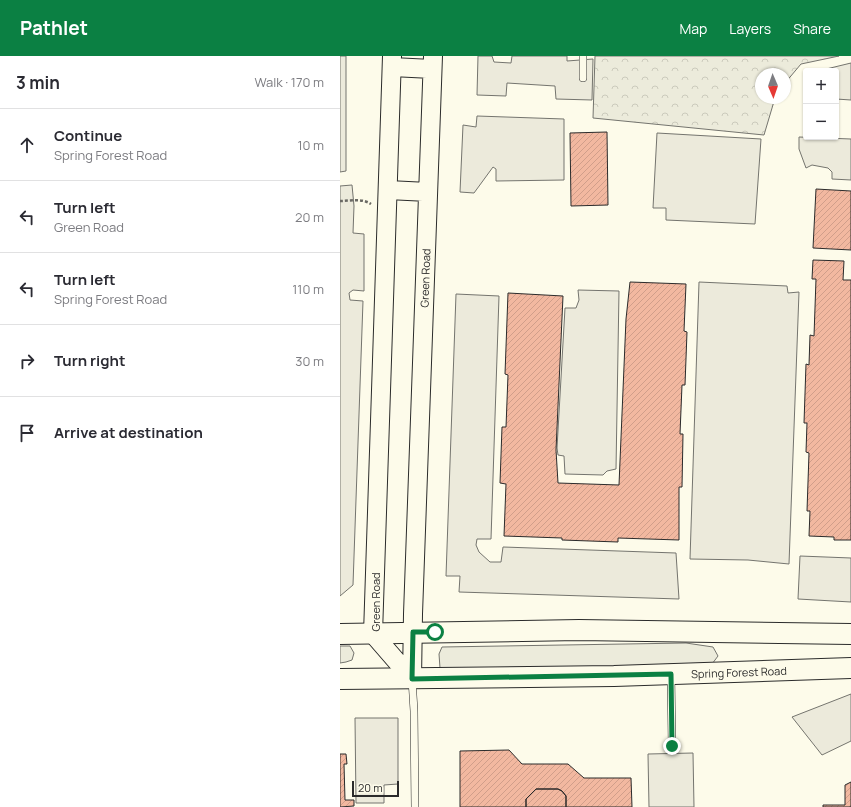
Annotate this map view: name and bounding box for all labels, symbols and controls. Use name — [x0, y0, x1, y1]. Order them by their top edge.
text: Pathlet — [20, 15, 88, 41]
text: Map — [679, 19, 707, 38]
text: Layers — [729, 19, 771, 38]
text: Share — [793, 19, 831, 38]
north arrow — [755, 68, 791, 104]
map controls — [803, 68, 839, 140]
button: + — [803, 68, 839, 104]
text: 3 min — [16, 71, 60, 94]
text: Walk · 170 m — [254, 73, 324, 91]
button: − — [803, 104, 839, 140]
text: Continue — [54, 125, 122, 146]
icon: ahead — [16, 134, 38, 156]
text: 10 m — [297, 136, 324, 154]
text: Spring Forest Road — [54, 146, 167, 164]
text: Turn left — [54, 197, 116, 218]
icon: left — [16, 206, 38, 228]
text: 20 m — [295, 208, 324, 226]
text: Green Road — [54, 218, 124, 236]
street label: Green Road — [416, 248, 434, 308]
text: Turn left — [54, 269, 116, 290]
icon: left — [16, 278, 38, 300]
text: 110 m — [292, 280, 324, 298]
text: Spring Forest Road — [54, 290, 167, 308]
icon: right — [16, 350, 38, 372]
text: Turn right — [54, 350, 125, 371]
text: 30 m — [295, 352, 324, 370]
icon: arrive — [16, 422, 38, 444]
text: Arrive at destination — [54, 422, 203, 443]
street label: Green Road — [368, 572, 383, 632]
route start — [426, 623, 444, 641]
street label: Spring Forest Road — [691, 663, 787, 681]
route end — [663, 737, 681, 755]
scale bar — [352, 779, 399, 798]
text: 20 m — [358, 780, 383, 795]

